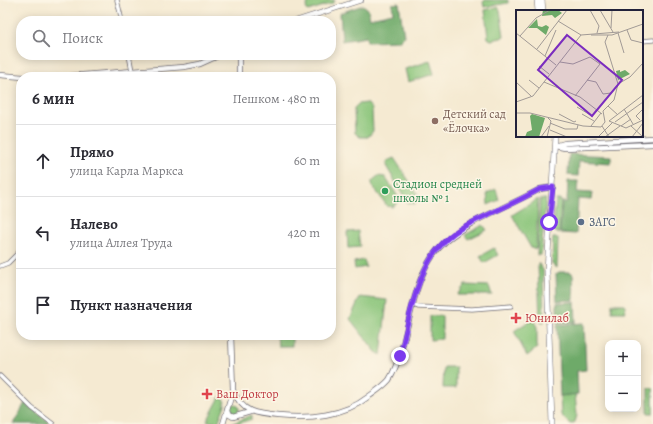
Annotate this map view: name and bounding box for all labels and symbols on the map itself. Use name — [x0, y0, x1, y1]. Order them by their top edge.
inset map — [516, 10, 643, 137]
place label: Детский сад «Ёлочка» — [443, 106, 506, 136]
marker: Детский сад «Ёлочка» — [430, 116, 440, 126]
place label: Стадион средней школы № 1 — [393, 176, 482, 206]
marker: Стадион средней школы № 1 — [380, 186, 390, 196]
route start — [540, 213, 558, 231]
place label: ЗАГС — [589, 214, 615, 230]
marker: ЗАГС — [576, 217, 586, 227]
place label: Юнилаб — [525, 310, 569, 326]
marker: Юнилаб — [510, 312, 522, 324]
route end — [391, 347, 409, 365]
place label: Ваш Доктор — [216, 386, 279, 402]
marker: Ваш Доктор — [201, 388, 213, 400]

